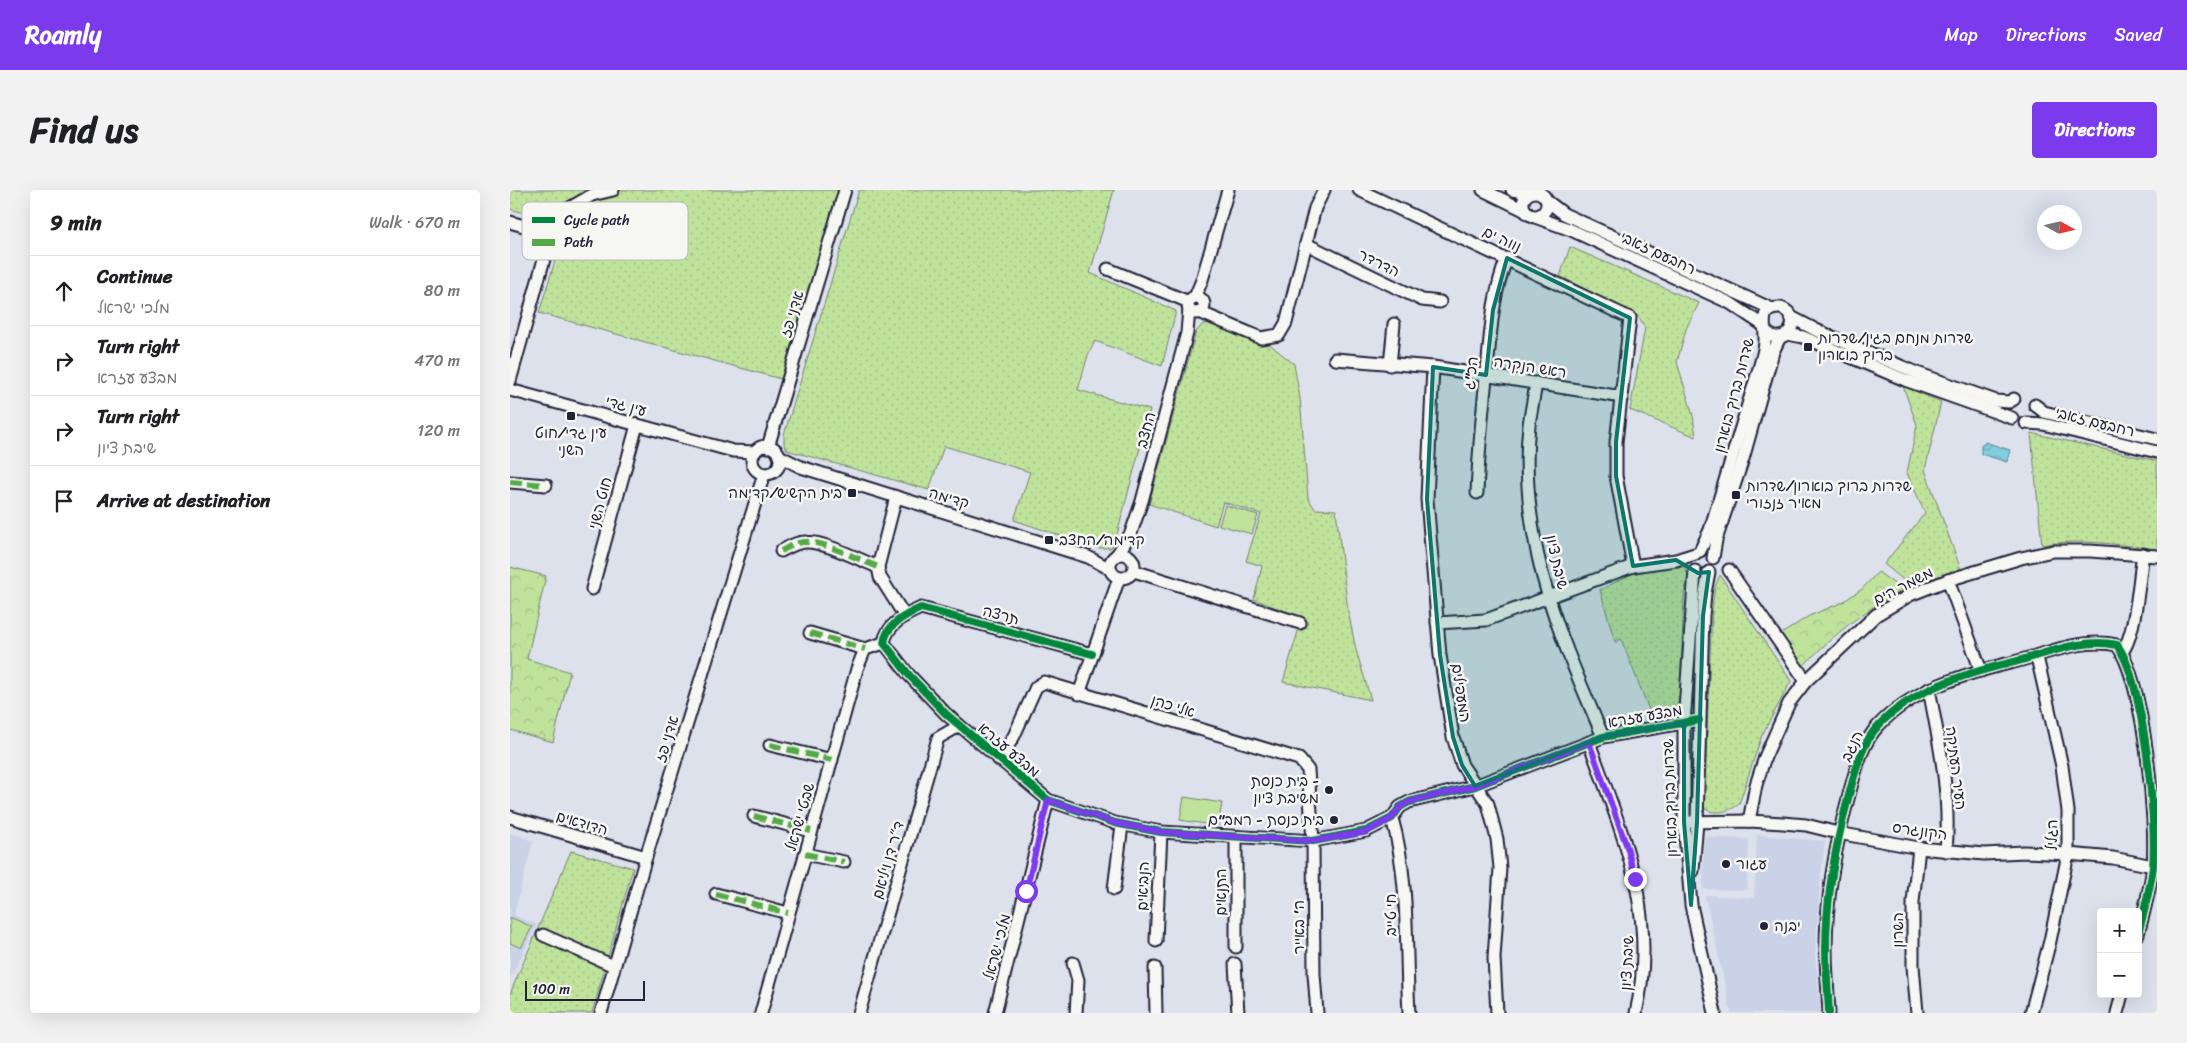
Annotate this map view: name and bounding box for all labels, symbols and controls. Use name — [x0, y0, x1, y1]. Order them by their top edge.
text: Roamly — [25, 14, 101, 56]
text: Map — [1945, 19, 1978, 51]
text: Directions — [2006, 19, 2087, 51]
text: Saved — [2115, 19, 2162, 51]
text: Find us — [30, 99, 138, 161]
button: Directions — [2032, 102, 2157, 158]
legend — [522, 202, 688, 260]
text: 9 min — [50, 204, 102, 242]
north arrow — [2037, 205, 2082, 250]
text: Walk · 670 m — [369, 208, 460, 237]
text: Cycle path — [564, 208, 630, 233]
street label: נווה ים — [1478, 219, 1526, 259]
street label: רחבעם זאבי — [1616, 224, 1700, 282]
text: Path — [564, 230, 593, 255]
street label: הדרדר — [1353, 242, 1405, 284]
text: Continue — [97, 260, 173, 293]
text: 80 m — [424, 276, 460, 305]
icon: ahead — [50, 277, 78, 305]
street label: אדני פז — [773, 287, 812, 341]
text: מלכי ישראל — [97, 293, 170, 322]
place label: שדרות מנחם בגין/שדרות ברוך בוארון — [1817, 325, 1973, 368]
text: Turn right — [97, 330, 179, 363]
street label: שדרות ברוך בוארון — [1706, 334, 1762, 456]
marker: שדרות מנחם בגין/שדרות ברוך בוארון — [1802, 341, 1814, 353]
text: 470 m — [414, 346, 460, 375]
icon: right — [50, 347, 78, 375]
street label: ראש הנקרה — [1492, 348, 1568, 386]
street label: הכ"ג — [1456, 355, 1486, 391]
text: מבצע עזרא — [97, 363, 177, 392]
street label: עין גדי — [602, 388, 650, 424]
text: Turn right — [97, 400, 179, 433]
street label: רחבעם זאבי — [2052, 400, 2138, 444]
street label: החצב — [1129, 409, 1163, 451]
marker: עין גדי/חוט השני — [565, 410, 577, 422]
text: 120 m — [417, 416, 460, 445]
icon: right — [50, 417, 78, 445]
place label: עין גדי/חוט השני — [535, 420, 607, 463]
text: שיבת ציון — [97, 433, 156, 462]
place label: שדרות ברוך בוארון/שדרות מאיר זנזורי — [1745, 473, 1912, 516]
street label: חוט השני — [581, 474, 619, 532]
place label: בית הקשיש/קדימה — [728, 480, 842, 506]
street label: קדימה — [926, 480, 972, 516]
text: Arrive at destination — [97, 484, 270, 517]
icon: arrive — [50, 487, 78, 515]
marker: בית הקשיש/קדימה — [846, 487, 858, 499]
marker: שדרות ברוך בוארון/שדרות מאיר זנזורי — [1730, 489, 1742, 501]
place label: קדימה/החצב — [1059, 527, 1145, 553]
street label: שיבת ציון — [1538, 532, 1576, 592]
marker: קדימה/החצב — [1043, 534, 1055, 546]
street label: משמר הים — [1868, 560, 1938, 612]
street label: תרצה — [980, 598, 1022, 632]
street label: המעפילים — [1443, 662, 1479, 724]
street label: אלי כהן — [1148, 687, 1198, 725]
street label: מבצע עזרא — [1606, 697, 1684, 735]
street label: אדני פז — [648, 712, 687, 766]
street label: מבצע עזרא — [972, 716, 1046, 784]
street label: העיר העתיקה — [1938, 725, 1974, 811]
street label: הנגב — [1833, 726, 1871, 766]
street label: שדרות ברוך בוארון — [1655, 738, 1685, 858]
place label: בית כנסת - משיבת ציון — [1251, 768, 1319, 811]
street label: שבטי ישראל — [778, 779, 822, 854]
marker: בית כנסת - משיבת ציון — [1323, 784, 1335, 796]
street label: הדודאים — [553, 803, 611, 843]
place label: בית כנסת - רמב"ם — [1208, 807, 1324, 833]
marker: בית כנסת - רמב"ם — [1328, 814, 1340, 826]
street label: הקונגרס — [1891, 814, 1949, 848]
street label: ד״ר דן ויליאם — [864, 818, 912, 902]
street label: הגליל — [2039, 819, 2065, 851]
place label: עגור — [1736, 851, 1767, 877]
marker: עגור — [1720, 858, 1732, 870]
street label: הנביאים — [1129, 861, 1157, 911]
street label: התנאים — [1208, 868, 1234, 916]
route end — [1624, 868, 1647, 891]
route start — [1015, 880, 1038, 903]
street label: חי טייב — [1378, 894, 1404, 936]
street label: ה' באייר — [1286, 900, 1312, 954]
map controls — [2097, 908, 2142, 998]
button: + — [2097, 908, 2142, 953]
street label: מלכי ישראל — [976, 911, 1018, 983]
street label: השרון — [1885, 912, 1911, 948]
place label: יבנה — [1774, 913, 1801, 939]
marker: יבנה — [1758, 920, 1770, 932]
street label: שיבת ציון — [1613, 935, 1641, 991]
button: − — [2097, 953, 2142, 998]
text: 100 m — [532, 977, 570, 1002]
scale bar — [525, 978, 645, 1001]

